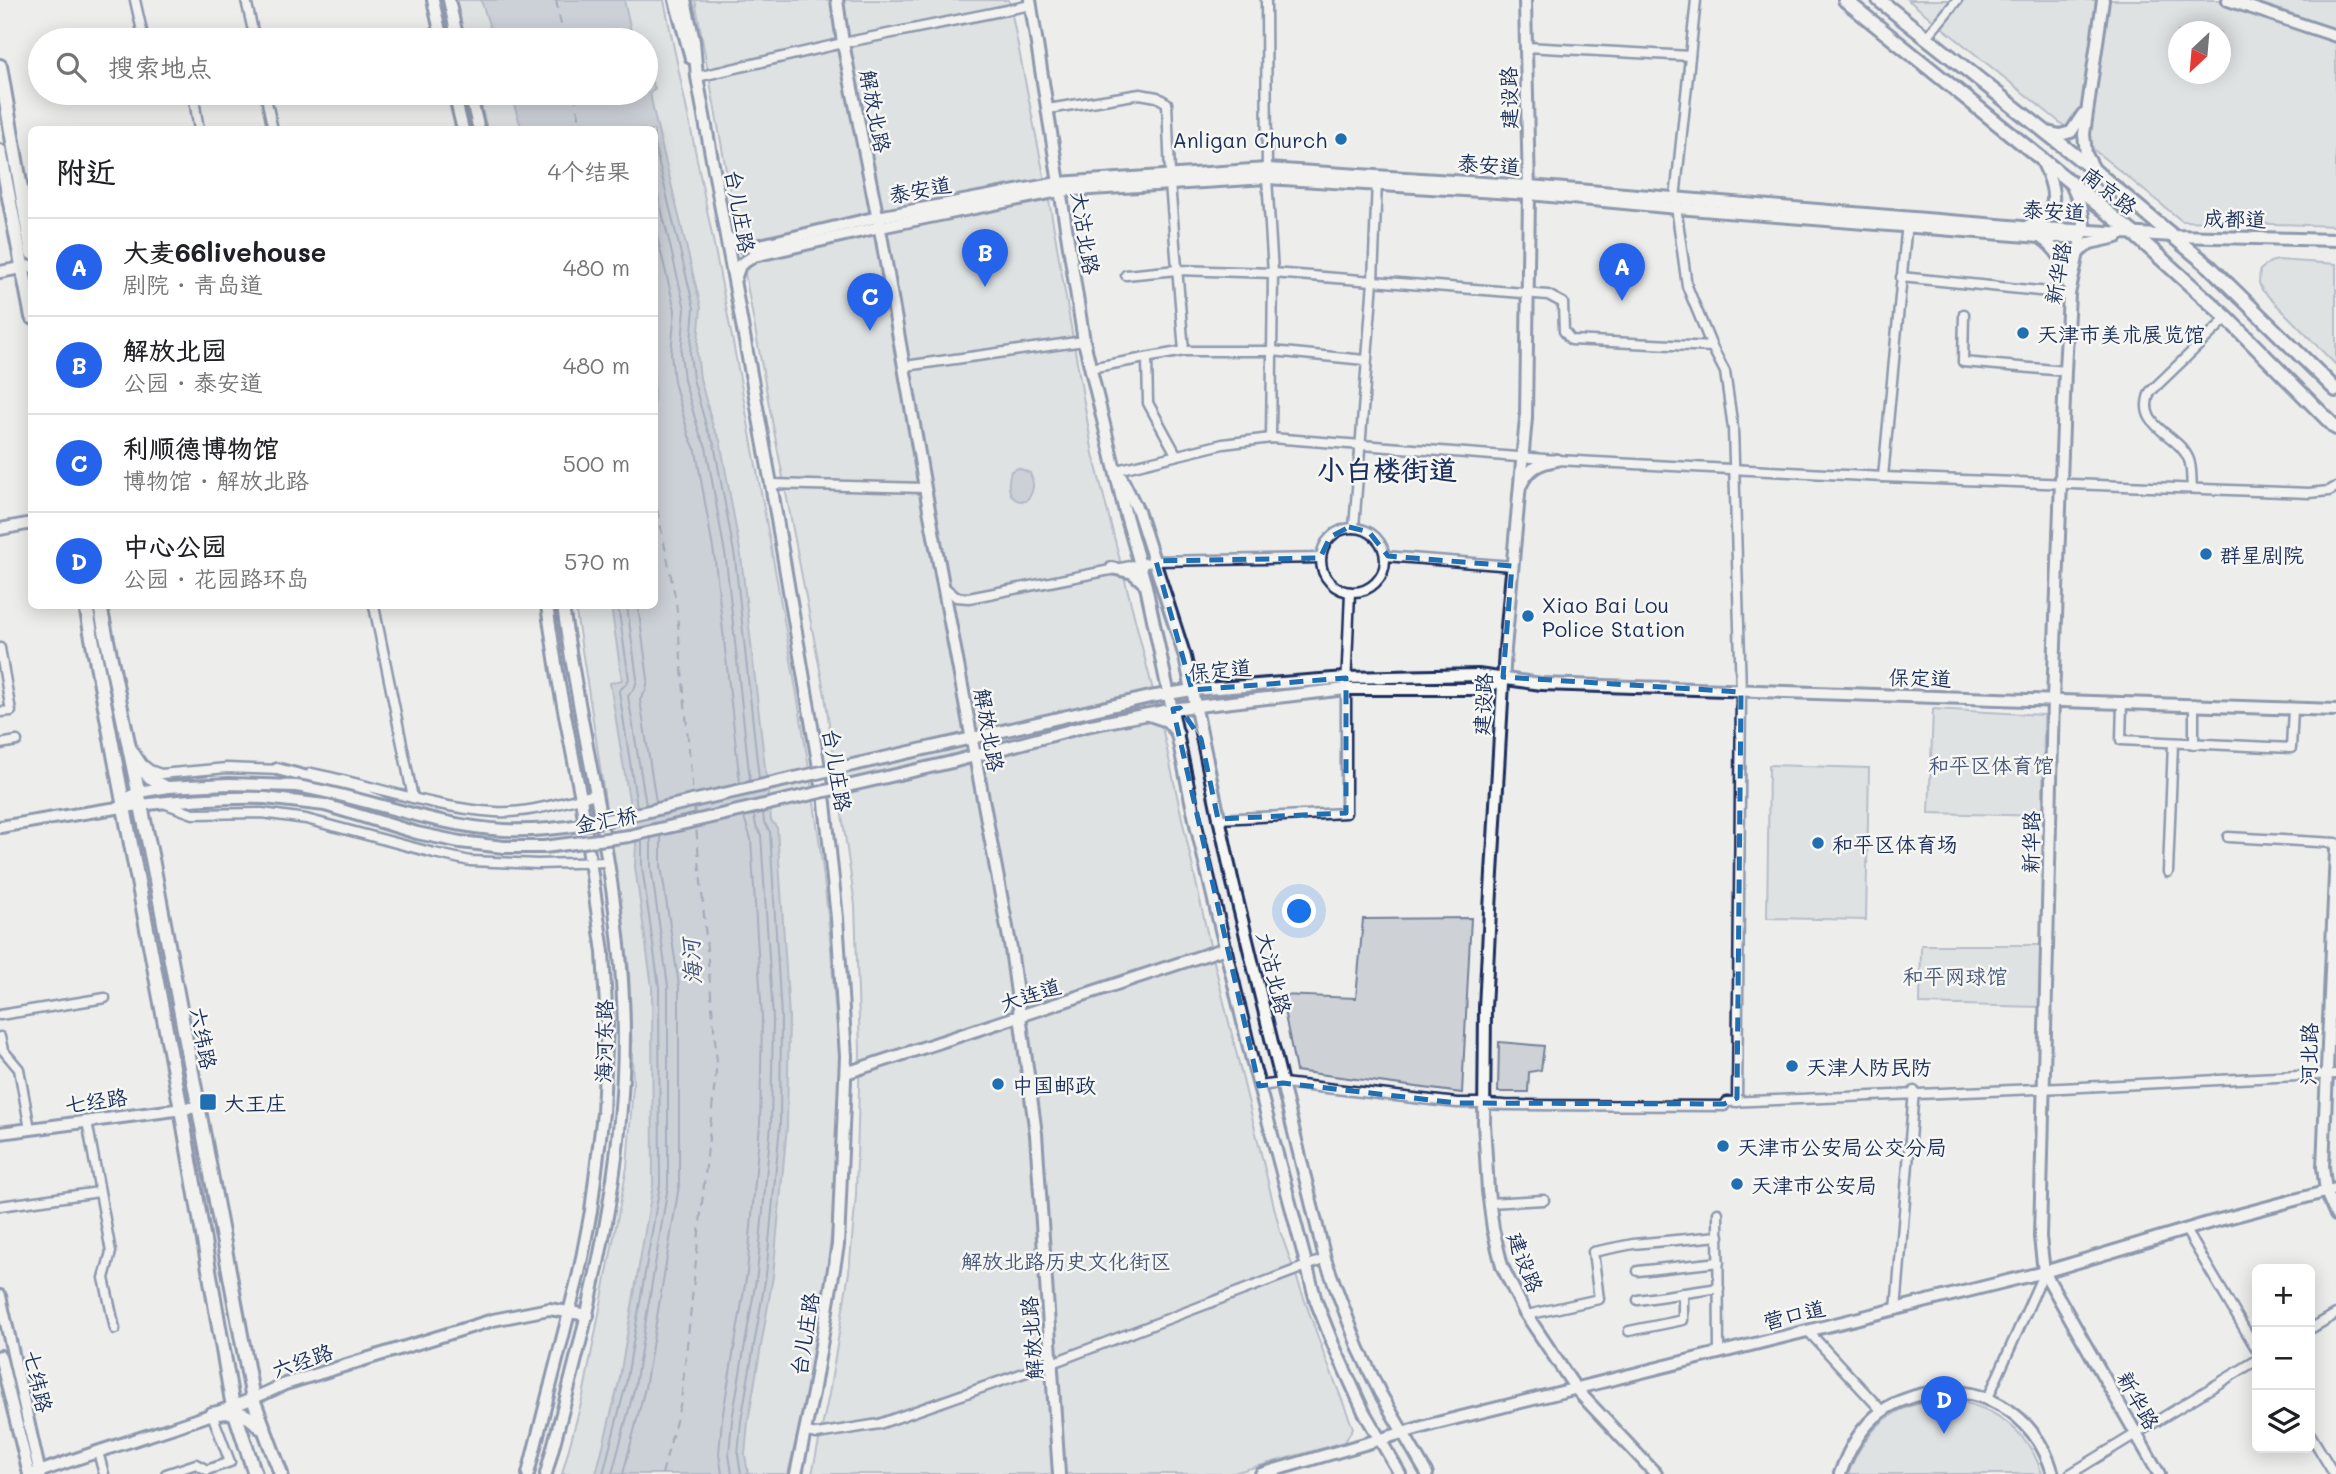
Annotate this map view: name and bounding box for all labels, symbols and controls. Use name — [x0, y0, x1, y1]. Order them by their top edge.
north arrow — [2168, 21, 2231, 84]
search box — [28, 28, 658, 105]
icon: search — [52, 48, 90, 86]
text: 搜索地点 — [108, 50, 212, 84]
street label: 建设路 — [1494, 66, 1522, 130]
street label: 解放北路 — [855, 67, 897, 155]
place label: Anligan Church — [1172, 126, 1327, 153]
marker: Anligan Church — [1333, 131, 1349, 147]
street label: 泰安道 — [1457, 148, 1521, 180]
text: 附近 — [56, 151, 116, 191]
text: 4个结果 — [547, 156, 630, 186]
street label: 南京路 — [2077, 160, 2143, 220]
street label: 台儿庄路 — [720, 167, 762, 255]
street label: 泰安道 — [887, 170, 953, 208]
street label: 大沽北路 — [1066, 189, 1106, 277]
street label: 泰安道 — [2022, 195, 2086, 225]
street label: 成都道 — [2203, 204, 2267, 232]
pin: B — [962, 229, 1008, 287]
text: 大麦66livehouse — [123, 235, 326, 269]
street label: 新华路 — [2038, 240, 2076, 306]
pin: A — [1599, 243, 1645, 301]
text: A — [71, 252, 87, 282]
text: 480 m — [563, 252, 630, 282]
text: 剧院 · 青岛道 — [123, 269, 263, 299]
pin: C — [847, 273, 893, 331]
place label: 天津市美术展览馆 — [2037, 320, 2205, 347]
marker: 天津市美术展览馆 — [2015, 325, 2031, 341]
text: 解放北园 — [123, 333, 227, 367]
text: B — [71, 350, 87, 380]
text: 480 m — [563, 350, 630, 380]
text: 公园 · 泰安道 — [123, 367, 263, 397]
text: 利顺德博物馆 — [123, 431, 279, 465]
text: C — [70, 448, 88, 478]
text: 500 m — [563, 448, 630, 478]
district label: 小白楼街道 — [1317, 451, 1457, 487]
text: 博物馆 · 解放北路 — [123, 465, 309, 495]
text: 中心公园 — [123, 529, 227, 563]
place label: 群星剧院 — [2220, 541, 2304, 568]
text: D — [71, 546, 87, 576]
text: 570 m — [564, 546, 630, 576]
marker: 群星剧院 — [2198, 546, 2214, 562]
text: 公园 · 花园路环岛 — [123, 563, 309, 593]
place label: Xiao Bai Lou Police Station — [1542, 591, 1685, 642]
marker: Xiao Bai Lou Police Station — [1520, 608, 1536, 624]
street label: 保定道 — [1187, 653, 1253, 685]
street label: 保定道 — [1888, 662, 1952, 692]
street label: 建设路 — [1467, 672, 1497, 736]
street label: 解放北路 — [969, 686, 1011, 774]
street label: 台儿庄路 — [818, 726, 858, 814]
park label: 和平区体育馆 — [1928, 751, 2054, 778]
street label: 金汇桥 — [573, 800, 639, 838]
street label: 新华路 — [2016, 810, 2044, 874]
place label: 和平区体育场 — [1832, 830, 1958, 857]
marker: 和平区体育场 — [1810, 835, 1826, 851]
your location — [1282, 894, 1316, 928]
street label: 大沽北路 — [1252, 929, 1298, 1017]
water label: 海河 — [674, 934, 708, 986]
park label: 和平网球馆 — [1903, 962, 2008, 989]
street label: 大连道 — [996, 971, 1064, 1017]
street label: 海河东路 — [589, 999, 617, 1083]
street label: 六纬路 — [185, 1005, 223, 1071]
street label: 河北路 — [2294, 1022, 2322, 1086]
place label: 天津人防民防 — [1806, 1053, 1932, 1080]
marker: 天津人防民防 — [1784, 1058, 1800, 1074]
place label: 中国邮政 — [1012, 1071, 1096, 1098]
marker: 中国邮政 — [990, 1076, 1006, 1092]
street label: 七经路 — [63, 1082, 129, 1118]
place label: 大王庄 — [224, 1089, 287, 1116]
marker: 大王庄 — [198, 1092, 218, 1112]
place label: 天津市公安局公交分局 — [1737, 1133, 1947, 1160]
marker: 天津市公安局公交分局 — [1715, 1138, 1731, 1154]
place label: 天津市公安局 — [1751, 1171, 1877, 1198]
marker: 天津市公安局 — [1729, 1176, 1745, 1192]
street label: 建设路 — [1502, 1228, 1550, 1296]
park label: 解放北路历史文化街区 — [961, 1247, 1171, 1274]
map controls — [2252, 1264, 2315, 1453]
button: + — [2252, 1264, 2315, 1327]
street label: 台儿庄路 — [784, 1290, 824, 1378]
street label: 营口道 — [1760, 1293, 1828, 1335]
street label: 解放北路 — [1015, 1295, 1047, 1381]
button: − — [2252, 1327, 2315, 1390]
street label: 六经路 — [268, 1337, 336, 1383]
street label: 七纬路 — [19, 1347, 59, 1415]
street label: 新华路 — [2112, 1366, 2166, 1434]
pin: D — [1921, 1376, 1967, 1434]
button: layers — [2252, 1390, 2315, 1453]

